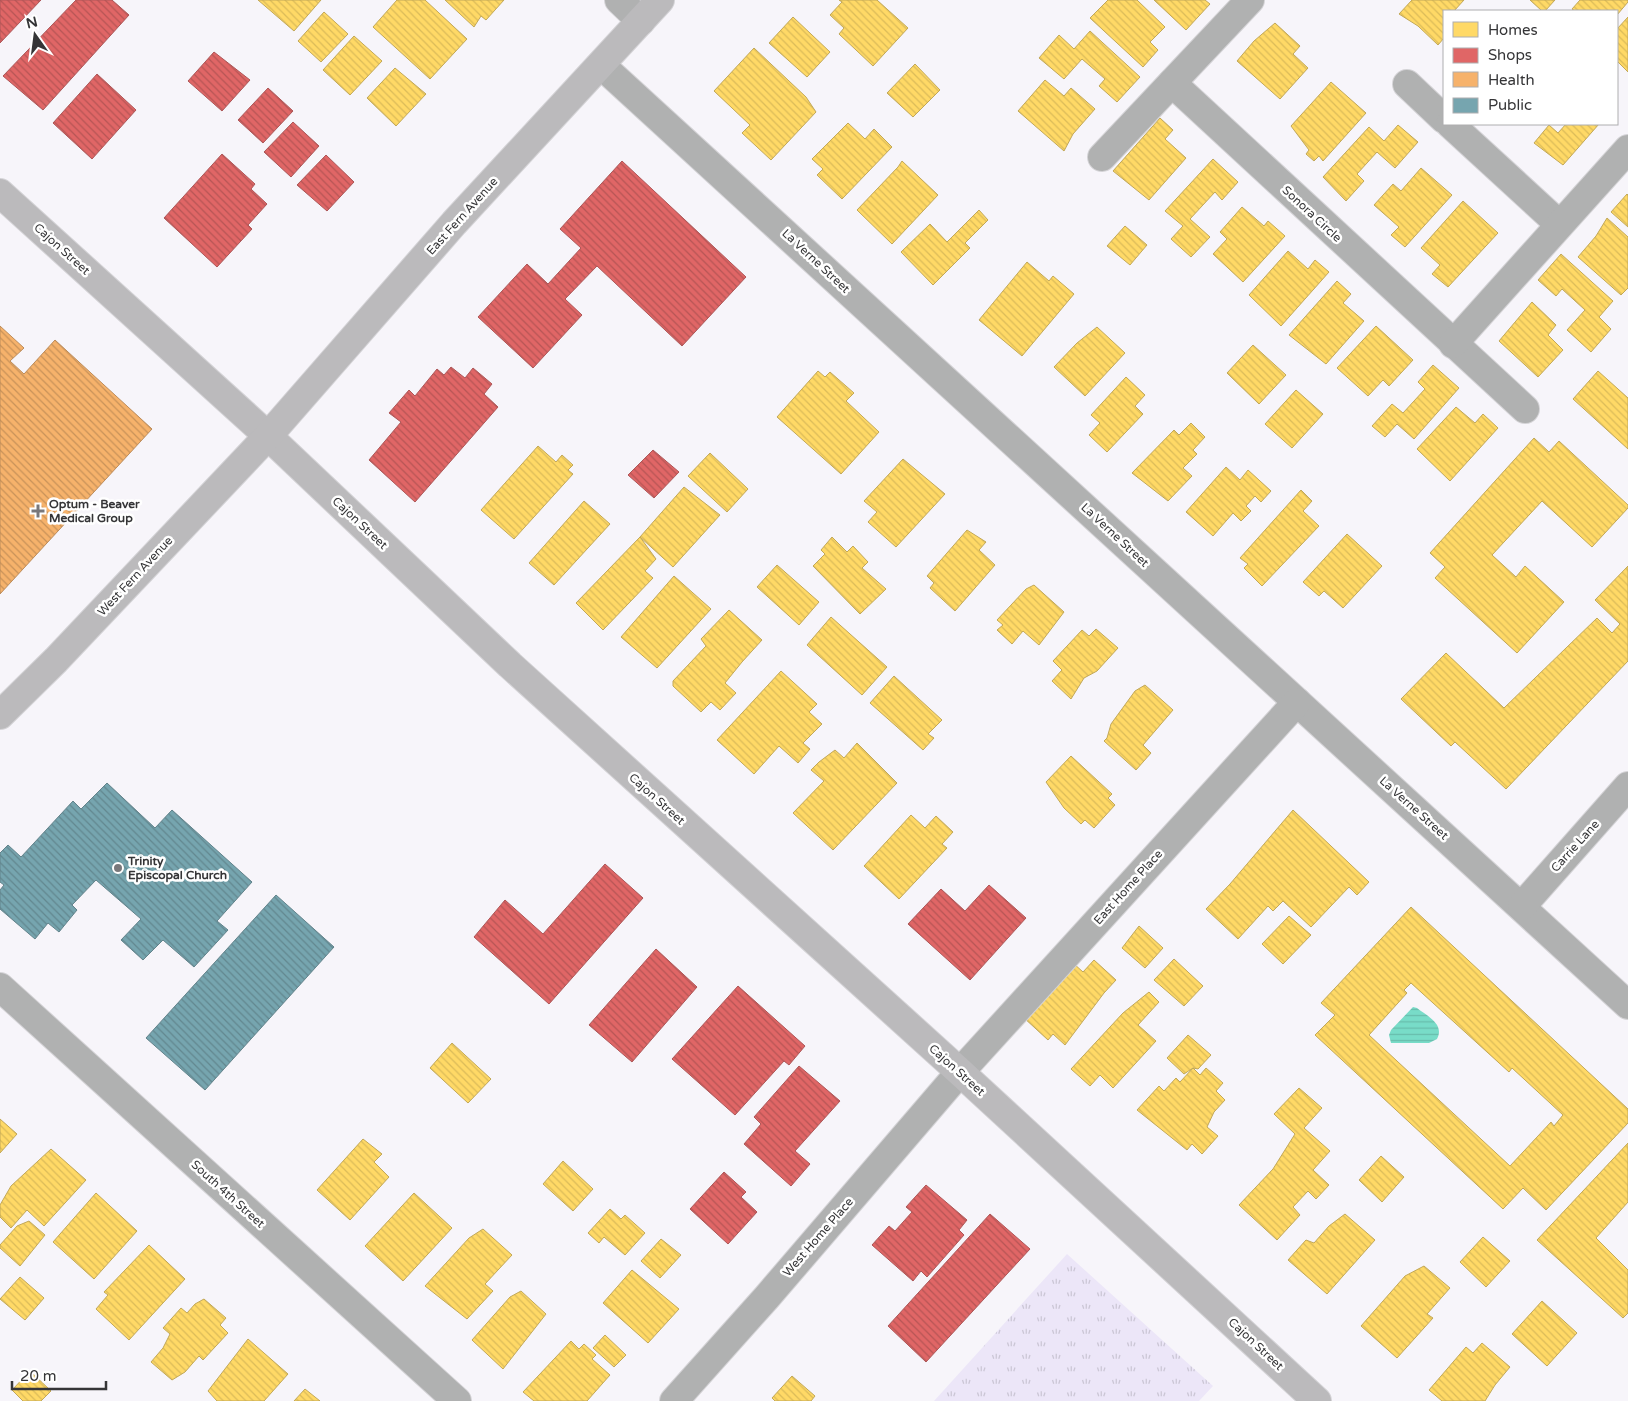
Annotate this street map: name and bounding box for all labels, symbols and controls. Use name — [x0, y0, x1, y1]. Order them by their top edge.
north arrow — [10, 10, 60, 60]
legend — [1443, 10, 1618, 125]
text: N — [24, 13, 39, 32]
text: Homes — [1488, 21, 1538, 39]
text: Shops — [1488, 46, 1532, 64]
text: Health — [1488, 71, 1535, 89]
text: Public — [1488, 96, 1532, 114]
street label: East Fern Avenue — [424, 174, 501, 258]
street label: Sonora Circle — [1280, 183, 1345, 245]
street label: Cajon Street — [31, 220, 93, 278]
street label: La Verne Street — [779, 226, 853, 296]
street label: Cajon Street — [330, 494, 391, 552]
place label: Optum - Beaver Medical Group — [49, 497, 140, 526]
street label: La Verne Street — [1078, 500, 1152, 570]
marker: Optum - Beaver Medical Group — [31, 504, 45, 518]
street label: West Fern Avenue — [95, 533, 176, 619]
street label: Cajon Street — [626, 770, 688, 828]
street label: La Verne Street — [1377, 774, 1451, 843]
street label: Carrie Lane — [1548, 817, 1602, 875]
street label: East Home Place — [1091, 847, 1165, 927]
place label: Trinity Episcopal Church — [127, 854, 227, 883]
marker: Trinity Episcopal Church — [112, 862, 124, 874]
street label: Cajon Street — [926, 1041, 988, 1099]
street label: South 4th Street — [188, 1157, 268, 1231]
street label: West Home Place — [780, 1195, 856, 1279]
street label: Cajon Street — [1226, 1315, 1287, 1373]
scale bar — [12, 1358, 106, 1390]
text: 20 m — [20, 1367, 57, 1385]

